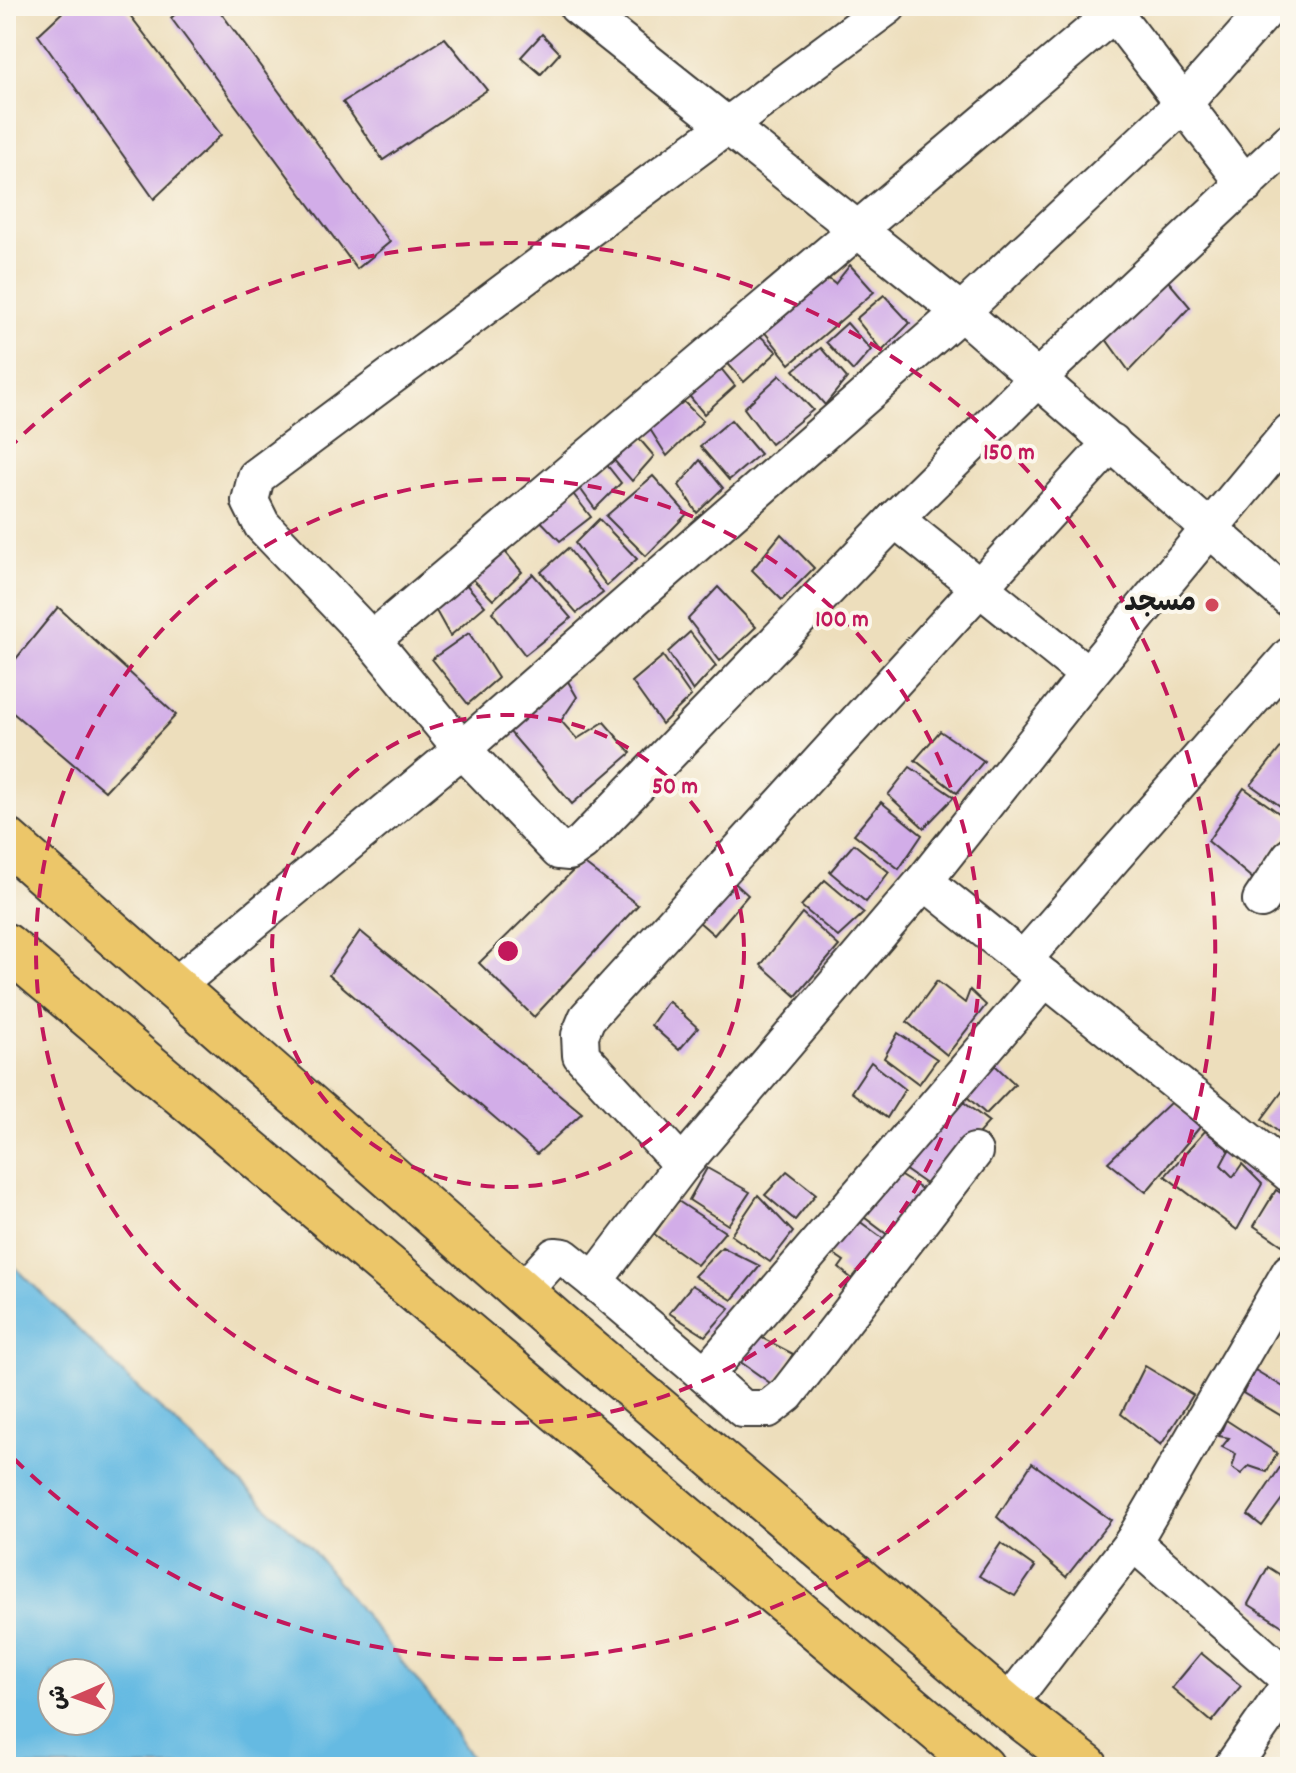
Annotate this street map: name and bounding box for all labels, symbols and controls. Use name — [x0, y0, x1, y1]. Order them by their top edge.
text: 150 m — [983, 437, 1035, 471]
place label: مسجد — [1124, 585, 1196, 625]
marker: مسجد — [1203, 596, 1221, 614]
text: 100 m — [815, 604, 869, 638]
text: 50 m — [652, 771, 698, 805]
centre of rings — [494, 937, 522, 965]
north arrow — [36, 1657, 116, 1737]
text: ش — [44, 1685, 75, 1710]

